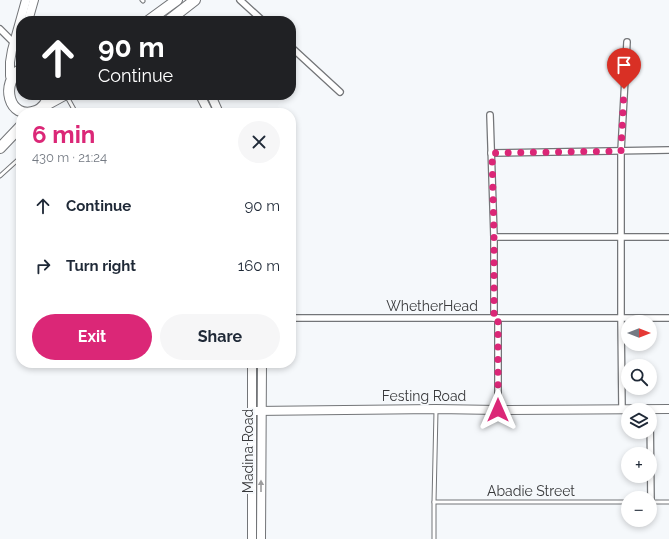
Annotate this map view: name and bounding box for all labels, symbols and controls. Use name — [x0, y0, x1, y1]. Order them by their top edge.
text: 90 m — [98, 31, 164, 64]
icon: ahead — [32, 32, 84, 84]
pin — [607, 48, 641, 89]
icon: arrive — [613, 54, 635, 76]
text: Continue — [98, 65, 173, 86]
text: 6 min — [32, 120, 95, 149]
button: close — [238, 121, 280, 163]
text: 430 m · 21:24 — [32, 150, 107, 165]
icon: ahead — [32, 195, 54, 217]
text: Continue — [66, 197, 131, 215]
text: 90 m — [244, 197, 280, 215]
icon: right — [32, 255, 54, 277]
text: Turn right — [66, 257, 136, 275]
text: 160 m — [238, 257, 280, 275]
street label: WhetherHead — [386, 298, 478, 314]
button: Exit — [32, 314, 152, 360]
button: Share — [160, 314, 280, 360]
north arrow — [621, 315, 657, 351]
map controls — [621, 315, 657, 527]
button: search — [621, 359, 657, 395]
street label: Festing Road — [382, 388, 466, 404]
position arrow — [477, 389, 519, 431]
button: layers — [621, 403, 657, 439]
street label: Madina Road — [240, 409, 256, 493]
button: + — [621, 447, 657, 483]
one-way arrow — [258, 479, 264, 492]
street label: Abadie Street — [487, 483, 575, 499]
button: − — [621, 491, 657, 527]

